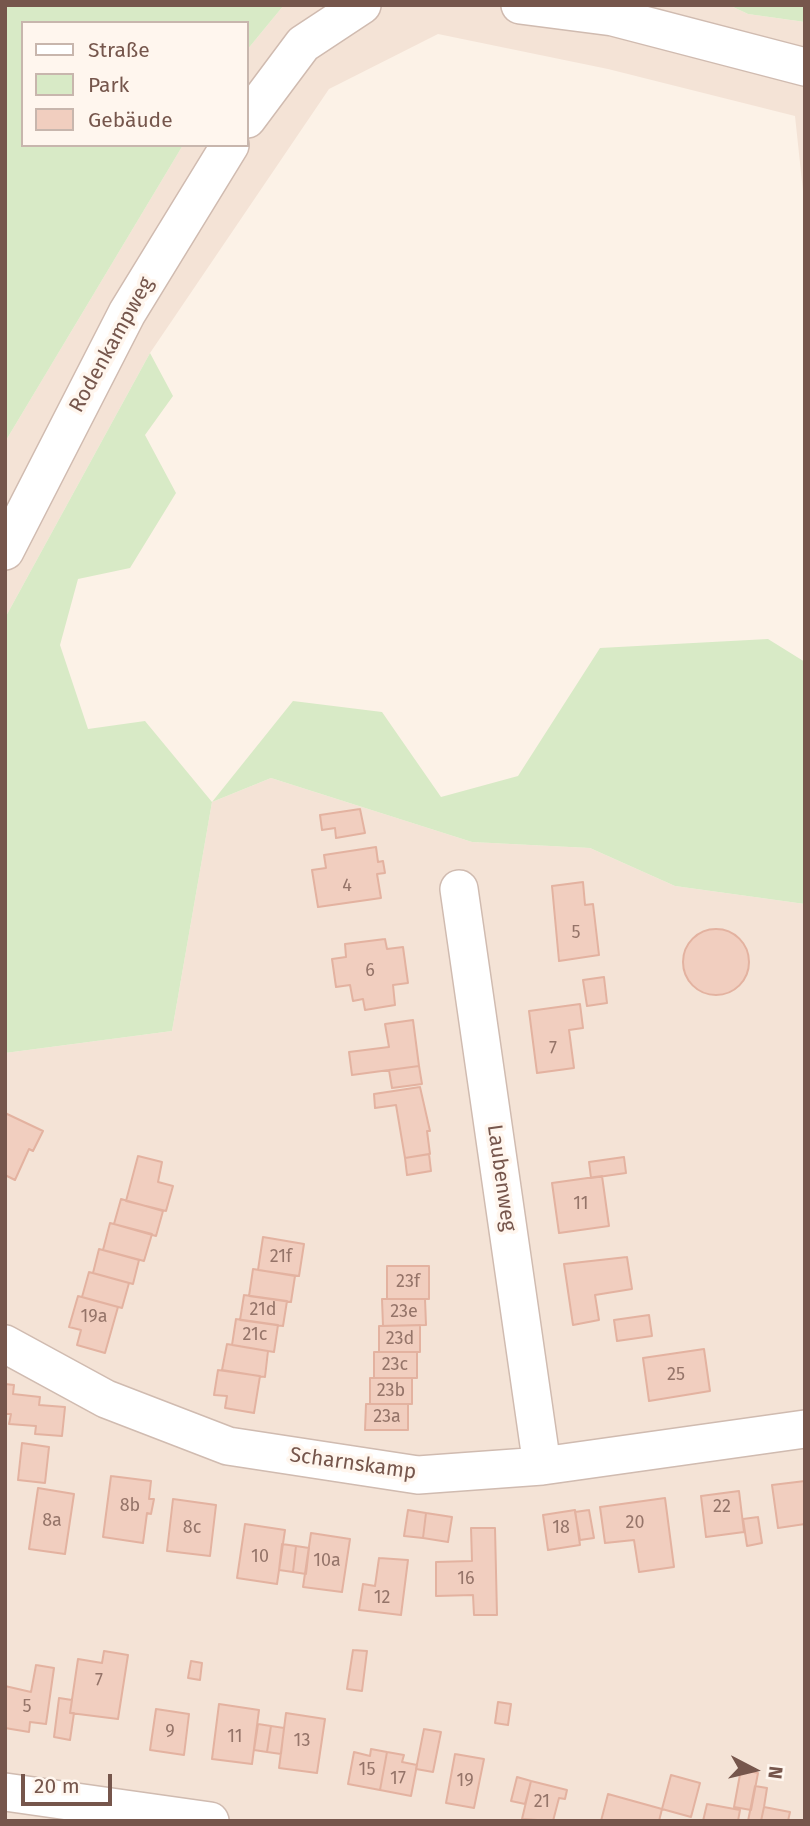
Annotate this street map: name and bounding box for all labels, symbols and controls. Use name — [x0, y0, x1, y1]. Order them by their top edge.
legend — [21, 21, 248, 147]
text: Straße — [88, 37, 150, 63]
text: Park — [88, 72, 129, 98]
text: Gebäude — [88, 107, 173, 133]
street label: Rodenkampweg — [64, 273, 160, 417]
house number: 4 — [342, 875, 352, 897]
house number: 5 — [571, 922, 581, 944]
house number: 6 — [365, 960, 375, 982]
house number: 7 — [549, 1038, 557, 1060]
street label: Laubenweg — [481, 1123, 521, 1233]
house number: 11 — [573, 1193, 589, 1215]
house number: 21f — [270, 1246, 292, 1268]
house number: 23f — [396, 1271, 420, 1293]
house number: 21d — [249, 1299, 277, 1321]
house number: 23e — [390, 1301, 418, 1323]
house number: 19a — [81, 1306, 107, 1328]
house number: 21c — [243, 1324, 267, 1346]
house number: 23d — [386, 1328, 414, 1350]
house number: 23c — [382, 1354, 408, 1376]
house number: 25 — [667, 1364, 685, 1386]
house number: 23b — [377, 1380, 405, 1402]
house number: 23a — [373, 1406, 401, 1428]
street label: Scharnskamp — [288, 1443, 418, 1485]
house number: 8b — [120, 1495, 140, 1517]
house number: 22 — [713, 1496, 731, 1518]
house number: 8a — [42, 1510, 62, 1532]
house number: 20 — [626, 1512, 644, 1534]
house number: 8c — [183, 1517, 201, 1539]
house number: 18 — [552, 1517, 570, 1539]
house number: 10 — [251, 1546, 269, 1568]
house number: 10a — [313, 1550, 341, 1572]
house number: 16 — [457, 1568, 475, 1590]
house number: 12 — [374, 1587, 390, 1609]
house number: 7 — [95, 1670, 103, 1692]
house number: 5 — [22, 1696, 32, 1718]
house number: 9 — [165, 1721, 175, 1743]
house number: 11 — [227, 1726, 243, 1748]
house number: 13 — [294, 1730, 310, 1752]
north arrow — [719, 1735, 789, 1805]
scale bar — [24, 1759, 116, 1803]
house number: 15 — [359, 1759, 375, 1781]
text: N — [763, 1765, 788, 1780]
house number: 17 — [390, 1768, 406, 1790]
house number: 19 — [456, 1770, 474, 1792]
text: 20 m — [34, 1773, 80, 1799]
house number: 21 — [534, 1791, 550, 1813]

